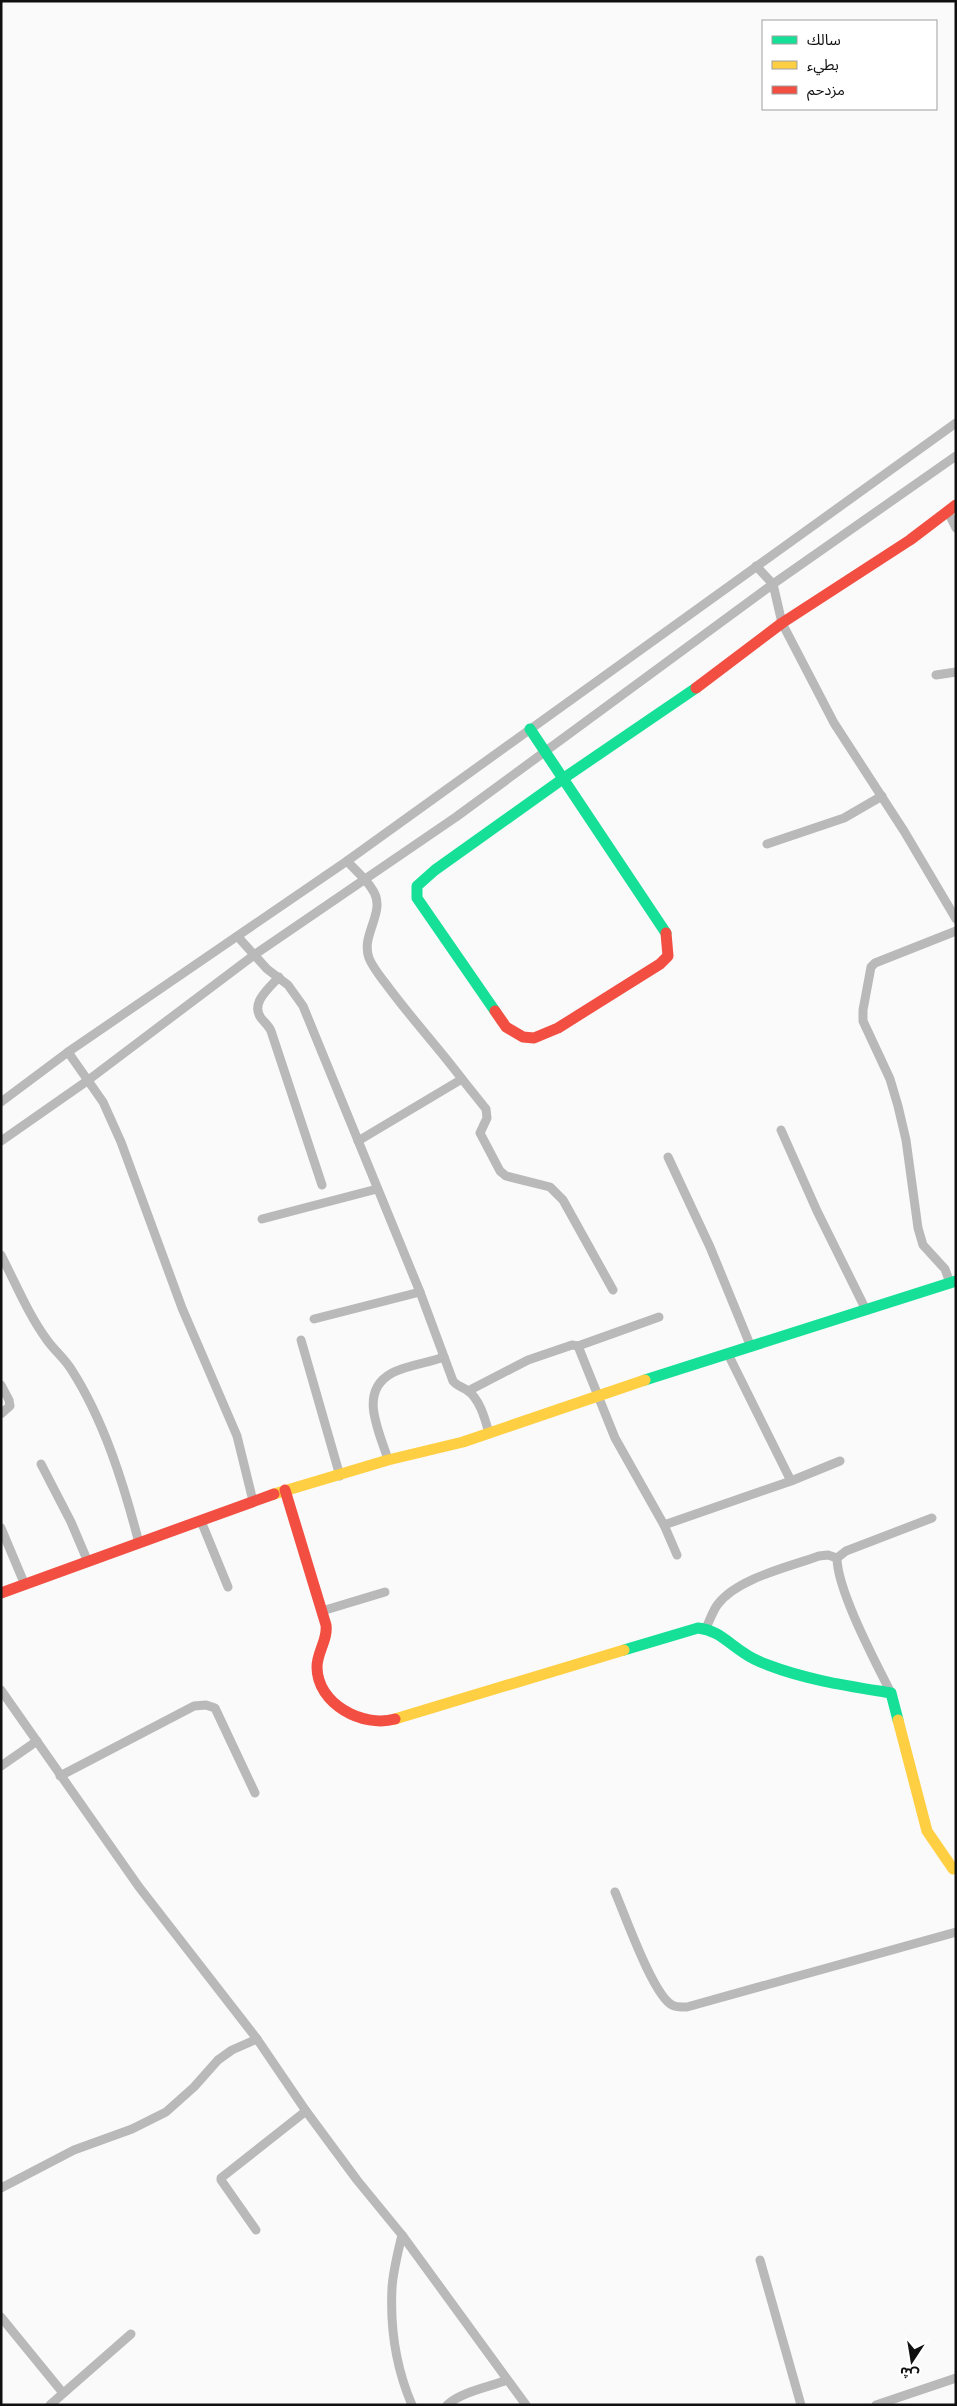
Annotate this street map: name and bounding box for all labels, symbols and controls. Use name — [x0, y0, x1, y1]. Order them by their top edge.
legend — [762, 20, 937, 110]
text: سالك — [807, 30, 841, 51]
text: بطيء — [807, 55, 839, 76]
text: مزدحم — [807, 80, 845, 101]
north arrow — [887, 2336, 937, 2386]
text: ش — [898, 2361, 921, 2385]

